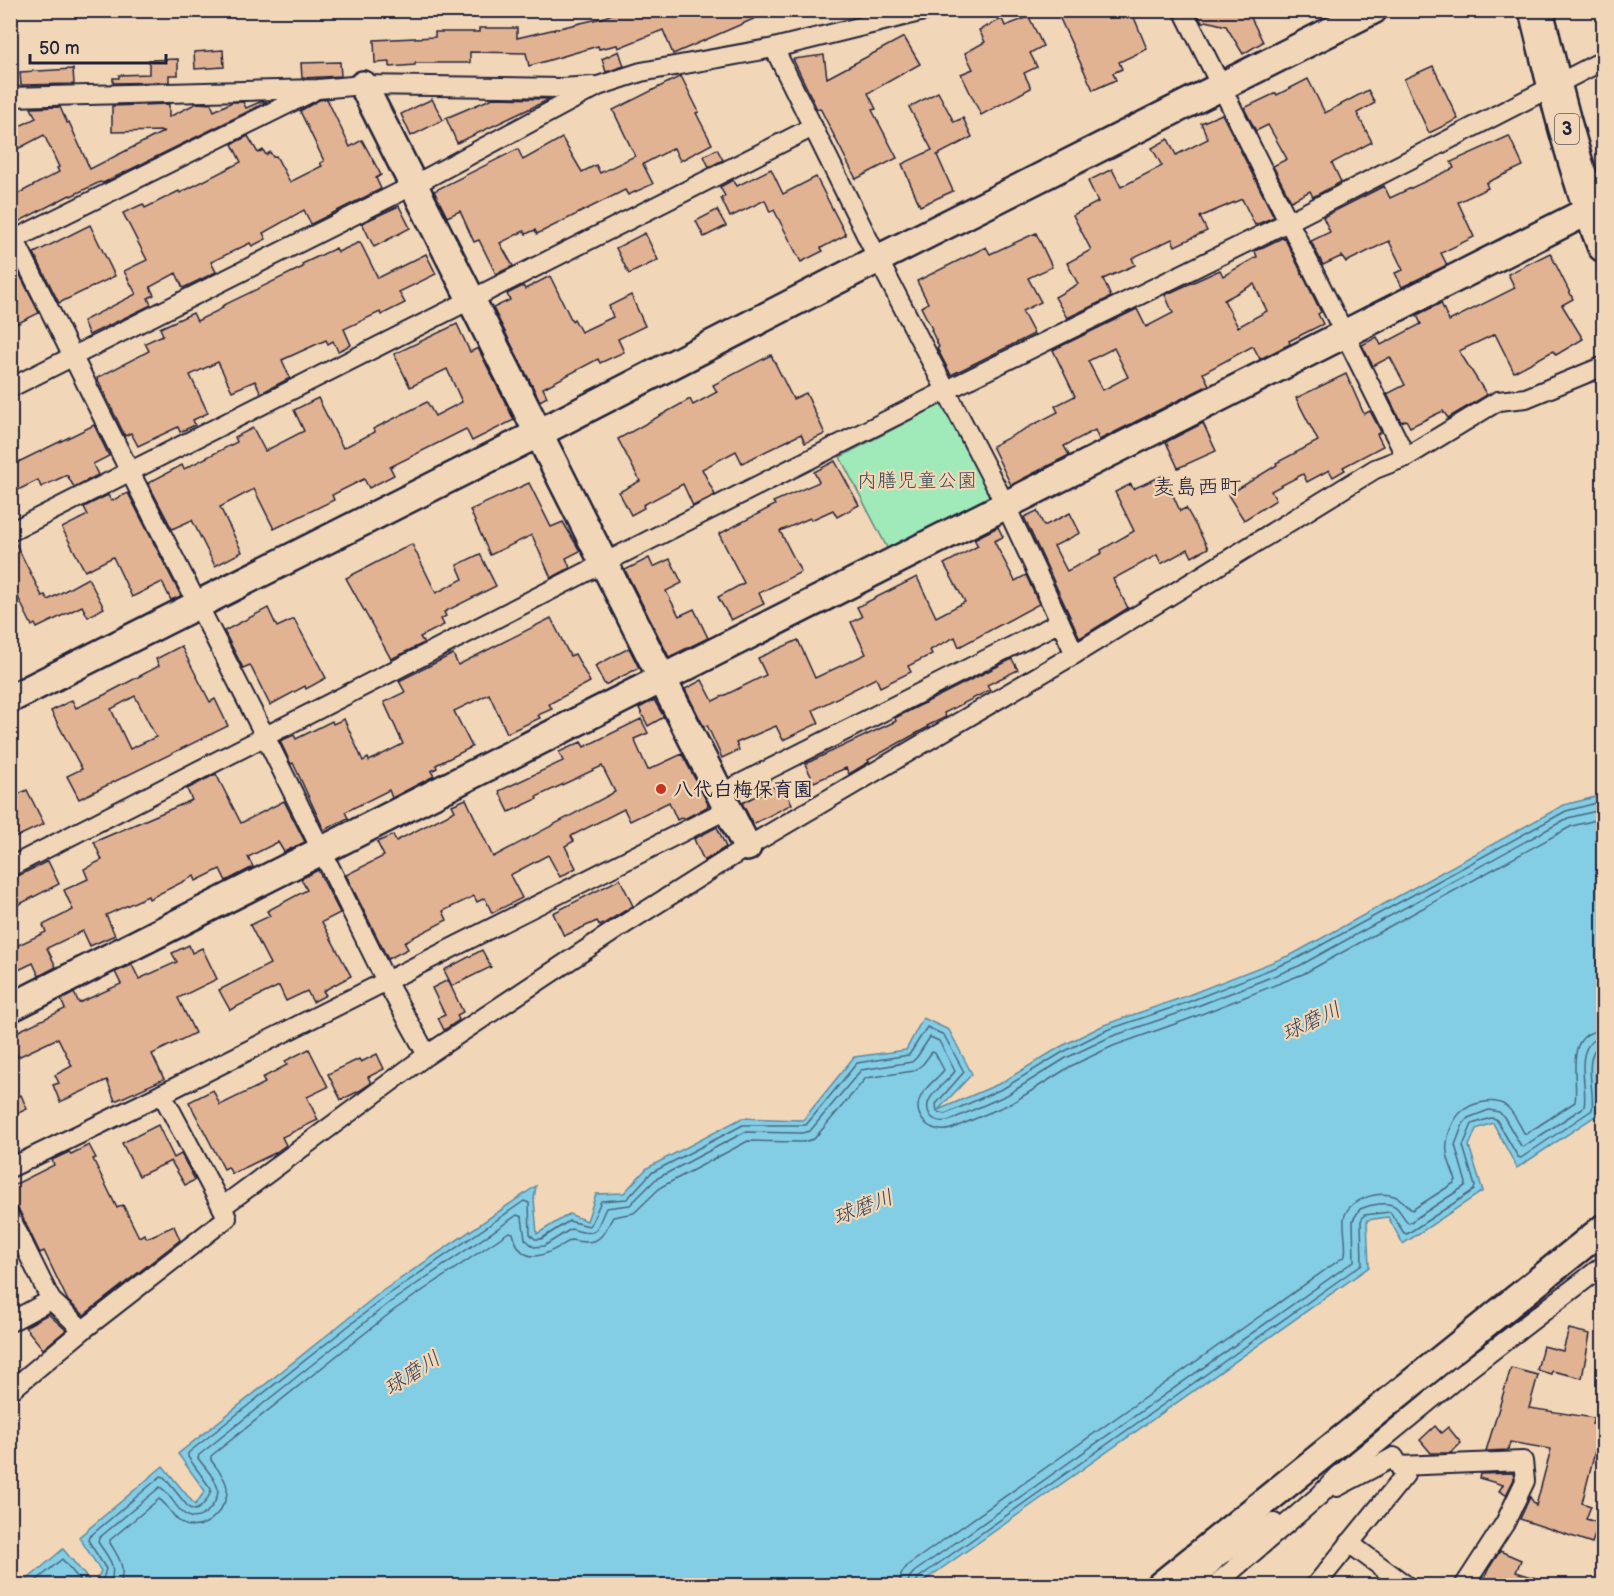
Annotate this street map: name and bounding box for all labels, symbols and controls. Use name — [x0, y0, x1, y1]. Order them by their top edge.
scale bar — [30, 27, 166, 65]
text: 50 m — [39, 38, 80, 59]
road number: 3 — [1555, 114, 1579, 144]
park label: 内膳児童公園 — [857, 469, 977, 493]
district label: 麦島西町 — [1153, 474, 1241, 501]
place label: 八代白梅保育園 — [673, 778, 813, 802]
marker: 八代白梅保育園 — [654, 782, 668, 796]
water label: 球磨川 — [1277, 997, 1345, 1046]
water label: 球磨川 — [829, 1185, 897, 1230]
water label: 球磨川 — [379, 1346, 445, 1401]

